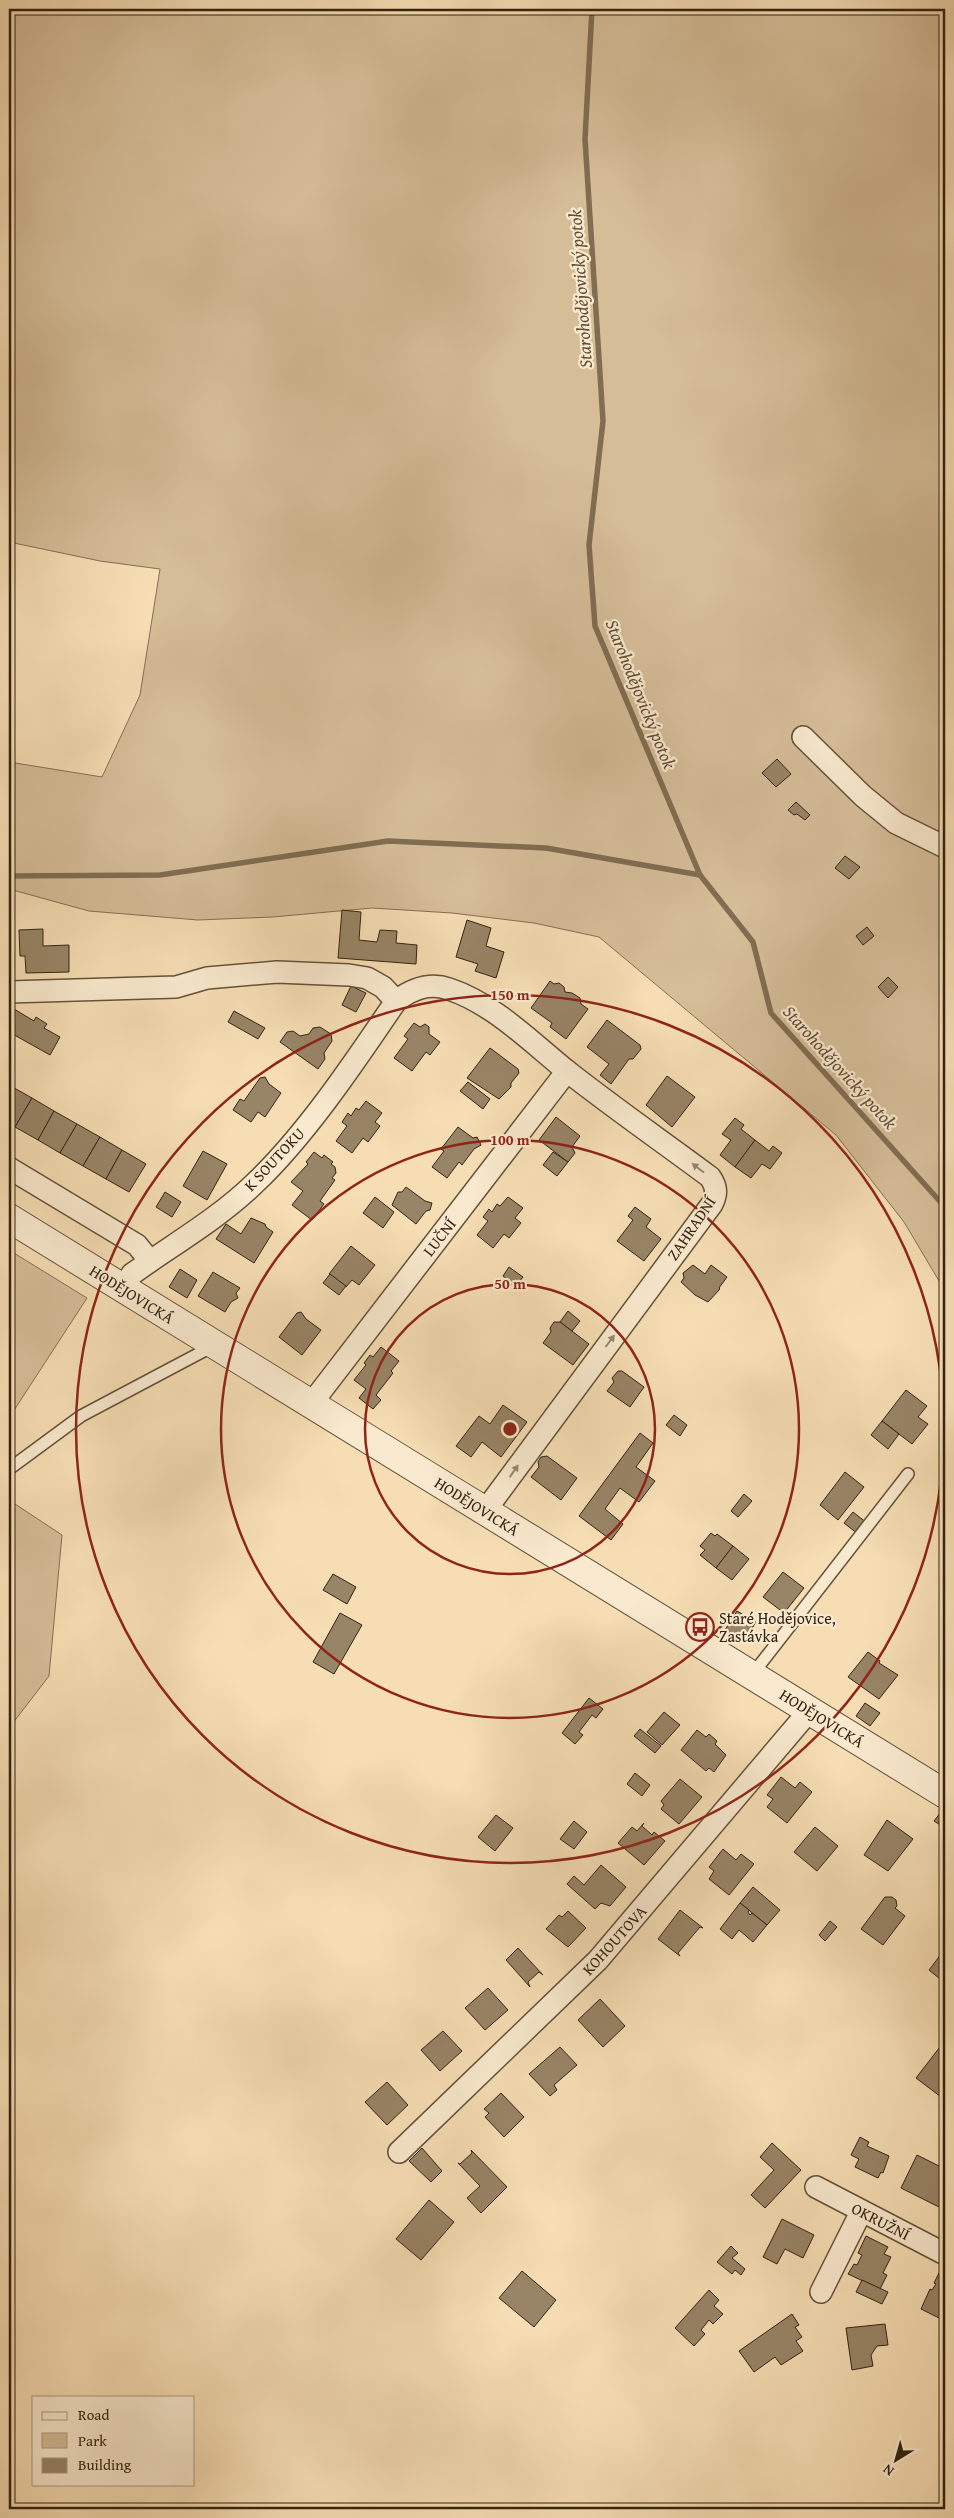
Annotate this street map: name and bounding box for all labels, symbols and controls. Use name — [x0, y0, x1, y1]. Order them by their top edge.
water label: Starohodějovický potok — [561, 208, 599, 369]
water label: Starohodějovický potok — [599, 615, 684, 774]
text: 150 m — [490, 984, 530, 1005]
water label: Starohodějovický potok — [777, 999, 904, 1136]
street label: K SOUTOKU — [238, 1121, 310, 1196]
text: 100 m — [490, 1129, 530, 1150]
one-way arrow — [691, 1163, 705, 1173]
street label: ZAHRADNÍ — [661, 1190, 722, 1265]
street label: LUČNÍ — [416, 1212, 462, 1261]
street label: HODĚJOVICKÁ — [85, 1258, 179, 1330]
text: 50 m — [494, 1273, 526, 1294]
one-way arrow — [605, 1334, 615, 1348]
centre of rings — [501, 1420, 519, 1438]
one-way arrow — [509, 1464, 519, 1478]
street label: HODĚJOVICKÁ — [430, 1470, 524, 1542]
place label: Staré Hodějovice, Zastávka — [719, 1606, 836, 1648]
bus stop icon: Staré Hodějovice, Zastávka — [685, 1612, 715, 1642]
street label: HODĚJOVICKÁ — [775, 1682, 869, 1754]
street label: KOHOUTOVA — [576, 1900, 652, 1980]
street label: OKRUŽNÍ — [848, 2196, 915, 2246]
legend — [32, 2396, 195, 2486]
text: Road — [78, 2404, 109, 2425]
text: Park — [78, 2430, 107, 2451]
north arrow — [872, 2436, 922, 2486]
text: Building — [78, 2454, 132, 2475]
text: N — [878, 2459, 898, 2481]

